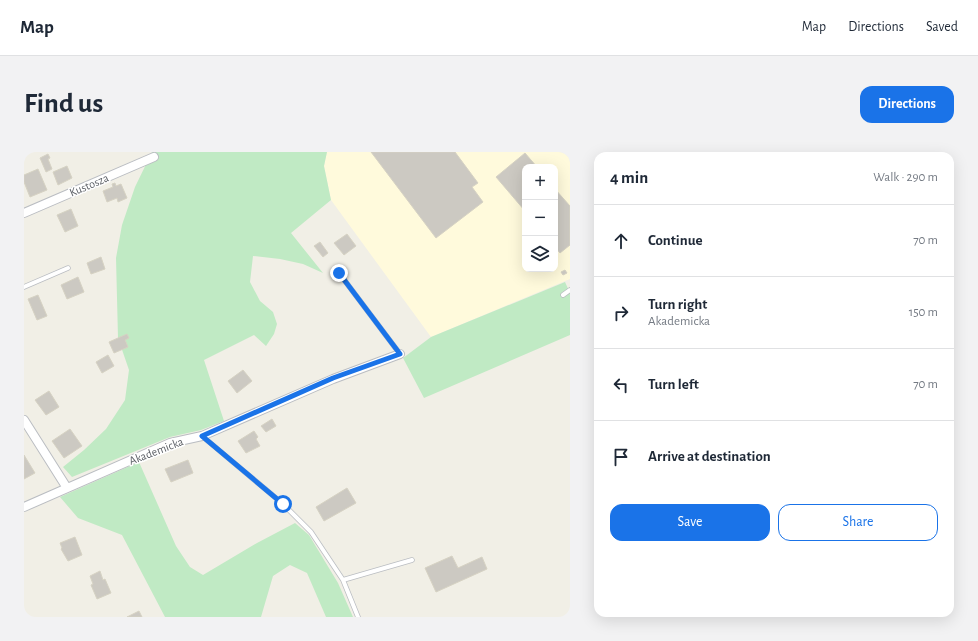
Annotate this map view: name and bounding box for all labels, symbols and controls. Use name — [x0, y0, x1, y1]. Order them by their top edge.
text: Map — [20, 18, 54, 37]
text: Map — [802, 20, 826, 34]
text: Directions — [848, 20, 904, 34]
text: Saved — [926, 20, 958, 34]
button: Directions — [860, 86, 954, 123]
text: Find us — [24, 90, 103, 118]
map controls — [522, 164, 558, 272]
button: + — [522, 164, 558, 200]
text: 4 min — [610, 169, 648, 186]
street label: Kustosza — [68, 171, 111, 199]
text: Walk · 290 m — [873, 171, 938, 184]
button: − — [522, 200, 558, 236]
icon: ahead — [610, 230, 632, 252]
text: Continue — [648, 233, 703, 248]
text: 70 m — [913, 234, 938, 247]
button: layers — [522, 236, 558, 272]
route end — [330, 264, 348, 282]
text: Turn right — [648, 297, 707, 312]
icon: right — [610, 302, 632, 324]
text: 150 m — [909, 306, 938, 319]
text: Akademicka — [648, 315, 710, 328]
icon: left — [610, 374, 632, 396]
text: Turn left — [648, 377, 699, 392]
text: 70 m — [913, 378, 938, 391]
street label: Akademicka — [127, 435, 185, 467]
icon: arrive — [610, 446, 632, 468]
text: Arrive at destination — [648, 449, 771, 464]
route start — [274, 495, 292, 513]
button: Save — [610, 504, 770, 541]
button: Share — [778, 504, 938, 541]

